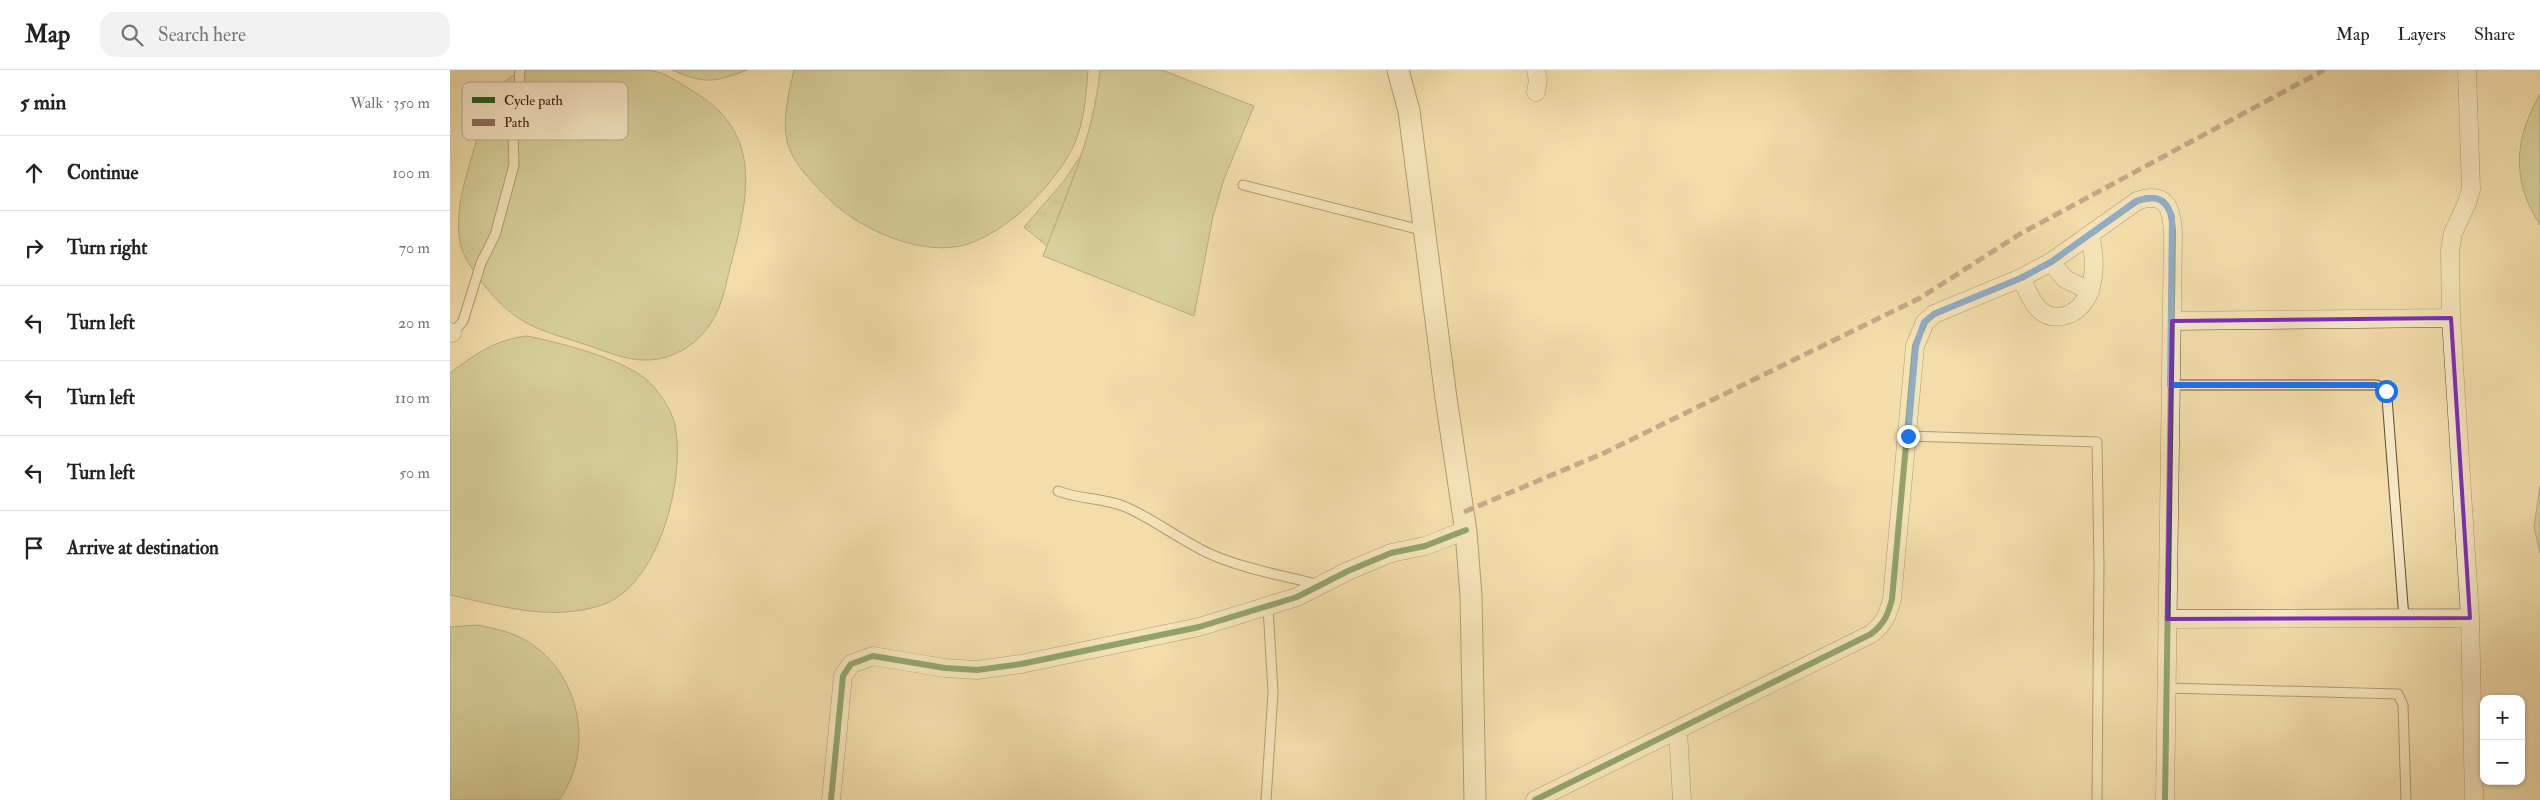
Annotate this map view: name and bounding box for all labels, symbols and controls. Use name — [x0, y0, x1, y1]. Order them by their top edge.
search box — [100, 12, 450, 57]
text: Map — [25, 19, 70, 50]
icon: search — [118, 21, 146, 49]
text: Search here — [158, 23, 246, 47]
text: Map — [2336, 23, 2370, 46]
text: Layers — [2398, 23, 2446, 46]
text: Share — [2474, 23, 2515, 46]
legend — [462, 82, 628, 140]
text: 5 min — [20, 89, 66, 116]
text: Cycle path — [504, 92, 564, 110]
text: Walk · 350 m — [350, 93, 430, 113]
text: Path — [504, 114, 530, 131]
icon: ahead — [20, 159, 48, 187]
text: Continue — [67, 161, 138, 185]
text: 100 m — [392, 163, 430, 183]
icon: right — [20, 234, 48, 262]
text: Turn right — [67, 236, 147, 260]
text: 70 m — [399, 238, 430, 258]
icon: left — [20, 309, 48, 337]
text: Turn left — [67, 311, 135, 335]
text: 20 m — [398, 313, 430, 333]
route start — [2375, 380, 2398, 403]
icon: left — [20, 384, 48, 412]
text: Turn left — [67, 386, 135, 410]
text: 110 m — [395, 388, 430, 408]
route end — [1897, 425, 1920, 448]
icon: left — [20, 459, 48, 487]
text: Turn left — [67, 461, 135, 485]
text: 50 m — [399, 463, 430, 483]
icon: arrive — [20, 534, 48, 562]
text: Arrive at destination — [67, 536, 219, 560]
map controls — [2480, 695, 2525, 785]
button: + — [2480, 695, 2525, 740]
button: − — [2480, 740, 2525, 785]

